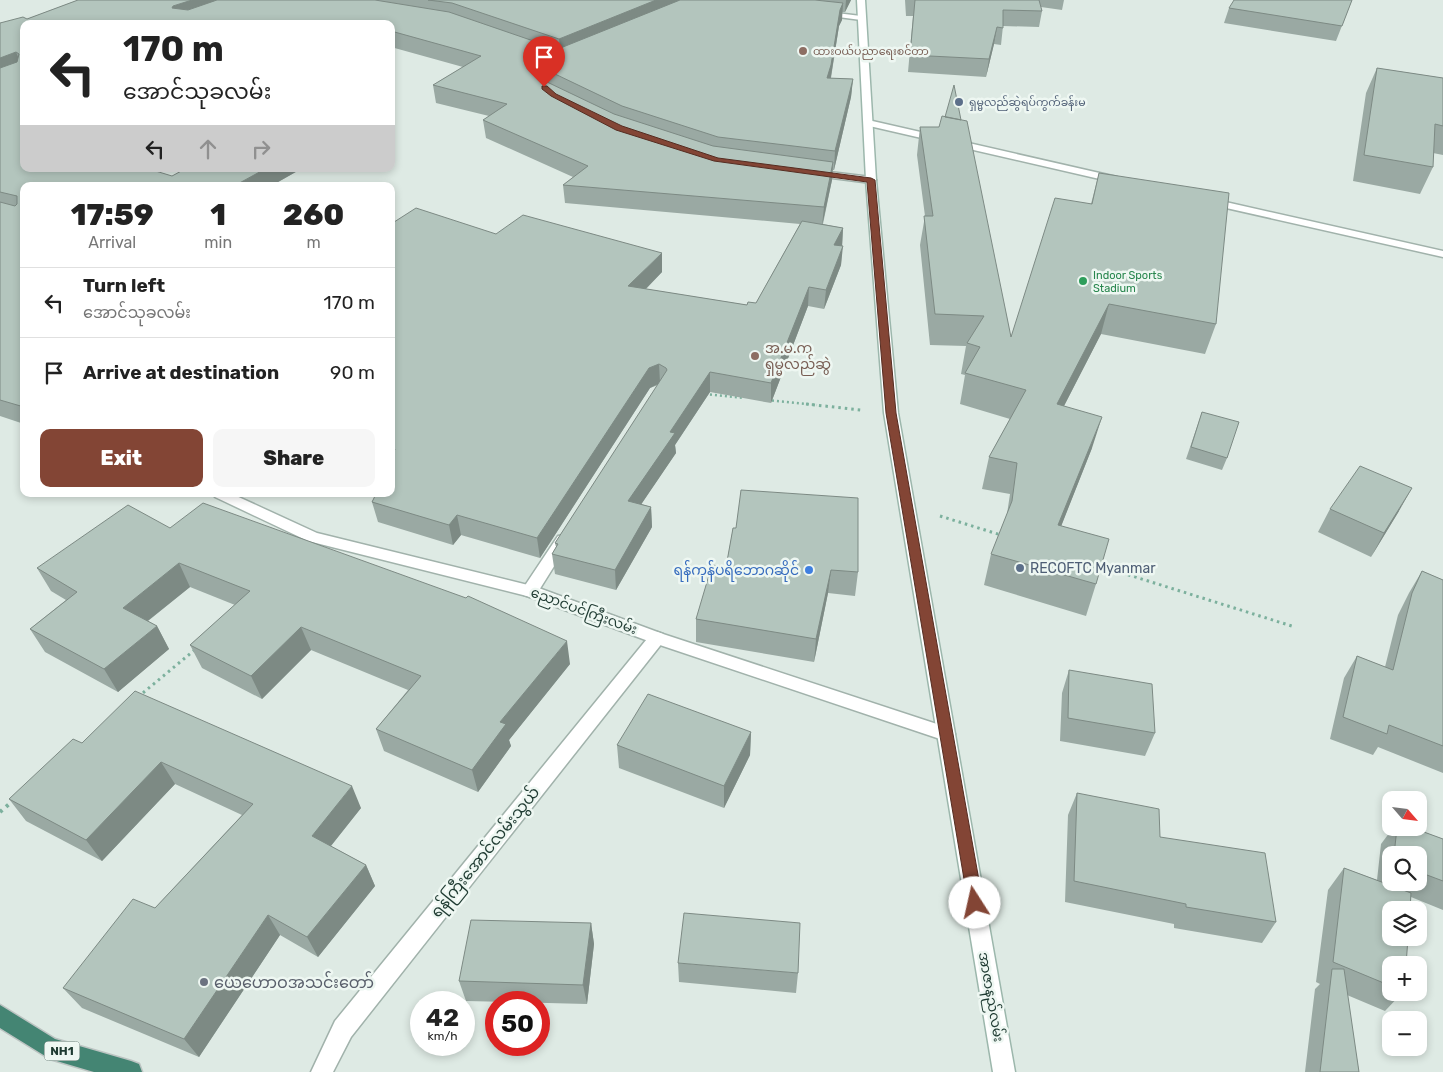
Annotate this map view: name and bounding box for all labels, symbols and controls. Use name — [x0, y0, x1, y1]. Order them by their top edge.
text: 170 m — [123, 28, 224, 70]
pin — [523, 36, 565, 87]
icon: left — [40, 40, 105, 105]
icon: arrive — [530, 43, 558, 71]
place label: ထားဝယ်ပညာရေးစင်တာ — [813, 44, 929, 60]
marker: ထားဝယ်ပညာရေးစင်တာ — [797, 45, 809, 57]
text: အောင်သုခလမ်း — [123, 78, 271, 105]
place label: ရှမ္မလည်ဆွဲရပ်ကွက်ခန်းမ — [969, 95, 1086, 111]
marker: ရှမ္မလည်ဆွဲရပ်ကွက်ခန်းမ — [953, 96, 965, 108]
icon: left — [141, 135, 169, 163]
icon: ahead — [194, 135, 222, 163]
icon: right — [247, 135, 275, 163]
text: 17:59 — [71, 197, 154, 233]
text: 1 — [210, 197, 226, 233]
text: 260 — [283, 197, 344, 233]
text: Arrival — [88, 233, 136, 252]
text: min — [204, 233, 232, 252]
text: m — [306, 233, 321, 252]
place label: Indoor Sports Stadium — [1093, 269, 1163, 295]
text: Turn left — [83, 274, 165, 297]
marker: Indoor Sports Stadium — [1077, 275, 1089, 287]
icon: left — [40, 289, 68, 317]
text: 170 m — [324, 291, 375, 314]
text: အောင်သုခလမ်း — [83, 303, 191, 322]
place label: အ.မ.က ရှမ္မလည်ဆွဲ — [765, 340, 831, 376]
marker: အ.မ.က ရှမ္မလည်ဆွဲ — [749, 350, 761, 362]
icon: arrive — [40, 359, 68, 387]
text: Arrive at destination — [83, 361, 279, 384]
text: 90 m — [330, 361, 375, 384]
button: Exit — [40, 429, 203, 487]
button: Share — [213, 429, 375, 487]
place label: ရန်ကုန်ပရိဘောဂဆိုင် — [674, 560, 799, 582]
place label: RECOFTC Myanmar — [1030, 560, 1156, 577]
marker: RECOFTC Myanmar — [1014, 562, 1026, 574]
marker: ရန်ကုန်ပရိဘောဂဆိုင် — [803, 564, 815, 576]
street label: ညောင်ပင်ကြီးလမ်း — [527, 582, 640, 641]
street label: ရန်ကြီးအောင်လမ်းသွယ် — [425, 782, 547, 924]
north arrow — [1382, 791, 1428, 836]
map controls — [1382, 791, 1427, 1056]
button: search — [1382, 846, 1427, 891]
position arrow — [948, 876, 1000, 928]
button: layers — [1382, 901, 1427, 946]
street label: အာဇာနည်လမ်း — [972, 950, 1009, 1044]
button: + — [1382, 956, 1427, 1001]
place label: ယေဟောဝအသင်းတော် — [214, 971, 374, 992]
marker: ယေဟောဝအသင်းတော် — [198, 976, 210, 988]
speed limit sign: 50 — [485, 991, 550, 1056]
text: 42 — [426, 1003, 459, 1032]
button: − — [1382, 1011, 1427, 1056]
text: km/h — [428, 1029, 457, 1043]
road number: NH1 — [44, 1042, 80, 1060]

